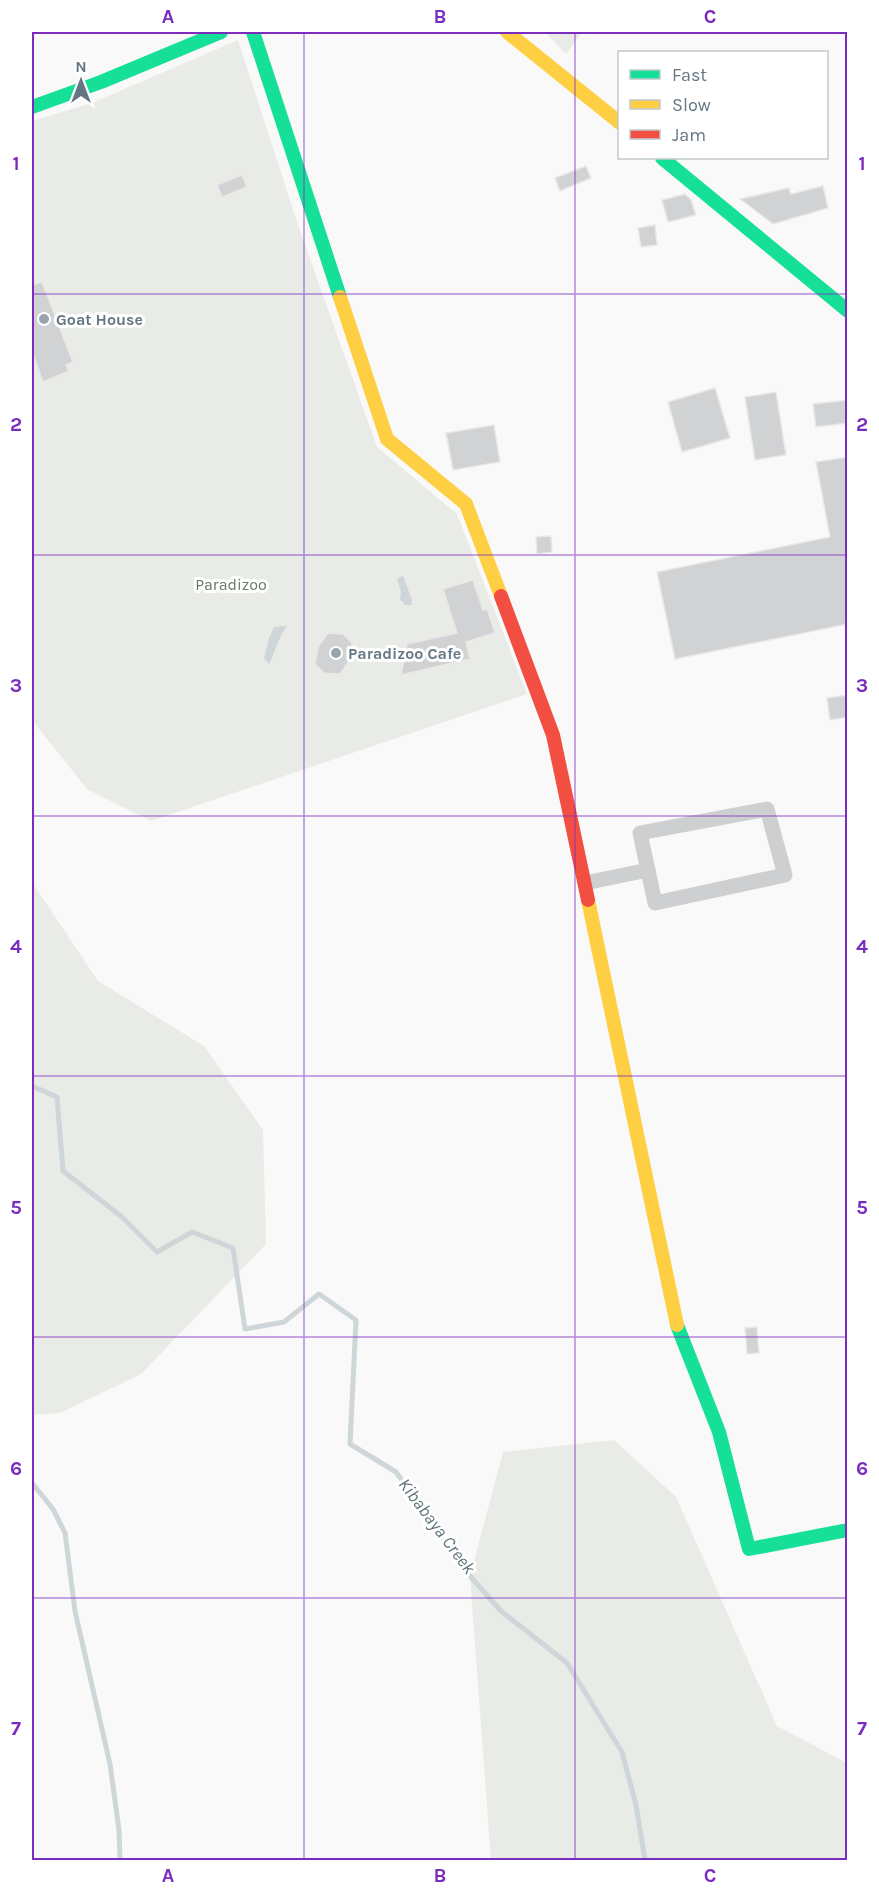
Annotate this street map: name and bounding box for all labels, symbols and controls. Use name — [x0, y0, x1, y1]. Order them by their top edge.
text: A — [162, 5, 175, 28]
text: B — [434, 5, 446, 28]
text: C — [704, 5, 716, 28]
north arrow — [51, 51, 111, 111]
legend — [618, 51, 828, 159]
text: N — [75, 57, 87, 76]
text: Fast — [672, 64, 707, 86]
text: Slow — [672, 94, 711, 116]
text: Jam — [672, 124, 706, 146]
text: 1 — [12, 152, 20, 175]
text: 1 — [858, 152, 866, 175]
place label: Goat House — [56, 310, 143, 329]
marker: Goat House — [37, 312, 51, 326]
text: 2 — [10, 413, 22, 436]
text: 2 — [856, 413, 868, 436]
park label: Paradizoo — [195, 575, 267, 594]
place label: Paradizoo Cafe — [348, 644, 461, 663]
marker: Paradizoo Cafe — [329, 646, 343, 660]
text: 3 — [10, 674, 22, 697]
text: 3 — [856, 674, 868, 697]
text: 4 — [10, 935, 22, 958]
text: 4 — [856, 935, 868, 958]
text: 5 — [10, 1196, 22, 1219]
text: 5 — [856, 1196, 868, 1219]
text: 6 — [10, 1457, 22, 1480]
text: 6 — [856, 1457, 868, 1480]
water label: Kibabaya Creek — [394, 1474, 481, 1579]
text: 7 — [11, 1717, 21, 1740]
text: 7 — [857, 1717, 867, 1740]
text: A — [162, 1864, 175, 1887]
text: B — [434, 1864, 446, 1887]
text: C — [704, 1864, 716, 1887]

